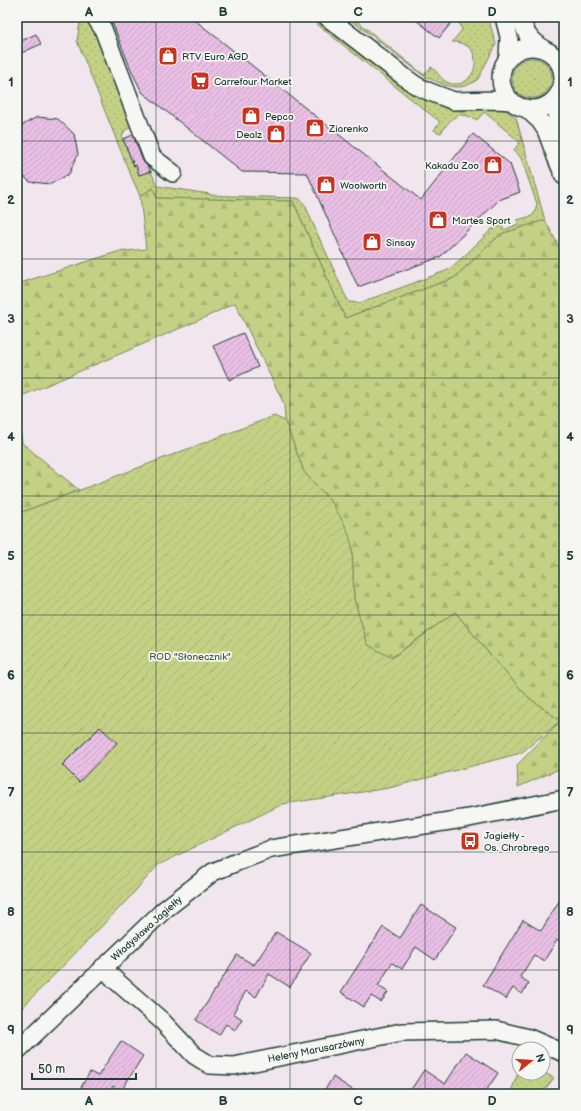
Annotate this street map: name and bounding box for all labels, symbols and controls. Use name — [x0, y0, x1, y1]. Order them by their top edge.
text: A — [84, 4, 93, 20]
text: B — [218, 4, 228, 20]
text: C — [353, 4, 363, 20]
text: D — [487, 4, 497, 20]
shop icon: RTV Euro AGD — [157, 45, 179, 67]
place label: RTV Euro AGD — [182, 51, 248, 63]
supermarket icon: Carrefour Market — [189, 70, 211, 92]
text: 1 — [8, 74, 14, 90]
text: 1 — [567, 74, 573, 90]
place label: Carrefour Market — [214, 76, 292, 88]
shop icon: Pepco — [240, 105, 262, 127]
place label: Pepco — [265, 111, 294, 123]
shop icon: Ziarenko — [304, 117, 326, 139]
shop icon: Dealz — [265, 123, 287, 145]
place label: Ziarenko — [328, 123, 369, 135]
place label: Dealz — [236, 129, 262, 141]
shop icon: Kakadu Zoo — [482, 154, 504, 176]
place label: Kakadu Zoo — [425, 160, 479, 172]
shop icon: Woolworth — [315, 174, 337, 196]
place label: Woolworth — [340, 180, 387, 192]
text: 2 — [7, 192, 15, 208]
text: 2 — [566, 192, 574, 208]
shop icon: Martes Sport — [427, 209, 449, 231]
place label: Martes Sport — [452, 215, 510, 227]
shop icon: Sinsay — [361, 231, 383, 253]
place label: Sinsay — [386, 237, 416, 249]
text: 3 — [7, 311, 15, 327]
text: 3 — [566, 311, 574, 327]
text: 4 — [7, 429, 15, 445]
text: 4 — [566, 429, 574, 445]
text: 5 — [7, 548, 15, 564]
text: 5 — [566, 548, 574, 564]
park label: ROD "Słonecznik" — [149, 651, 231, 663]
text: 6 — [7, 667, 15, 683]
text: 6 — [566, 667, 574, 683]
text: 7 — [7, 785, 15, 801]
text: 7 — [566, 785, 574, 801]
bus stop icon: Jagiełły - Os. Chrobrego — [459, 830, 481, 852]
place label: Jagiełły - Os. Chrobrego — [484, 830, 550, 854]
street label: Władysława Jagiełły — [109, 893, 185, 964]
text: 8 — [7, 904, 15, 920]
text: 8 — [566, 904, 574, 920]
text: 9 — [7, 1022, 15, 1038]
text: 9 — [566, 1022, 574, 1038]
street label: Heleny Marusarzówny — [267, 1035, 366, 1065]
north arrow — [511, 1041, 551, 1081]
text: N — [533, 1052, 548, 1064]
scale bar — [32, 1055, 136, 1081]
text: 50 m — [38, 1062, 65, 1077]
text: A — [84, 1093, 93, 1109]
text: B — [218, 1093, 228, 1109]
text: C — [353, 1093, 363, 1109]
text: D — [487, 1093, 497, 1109]

